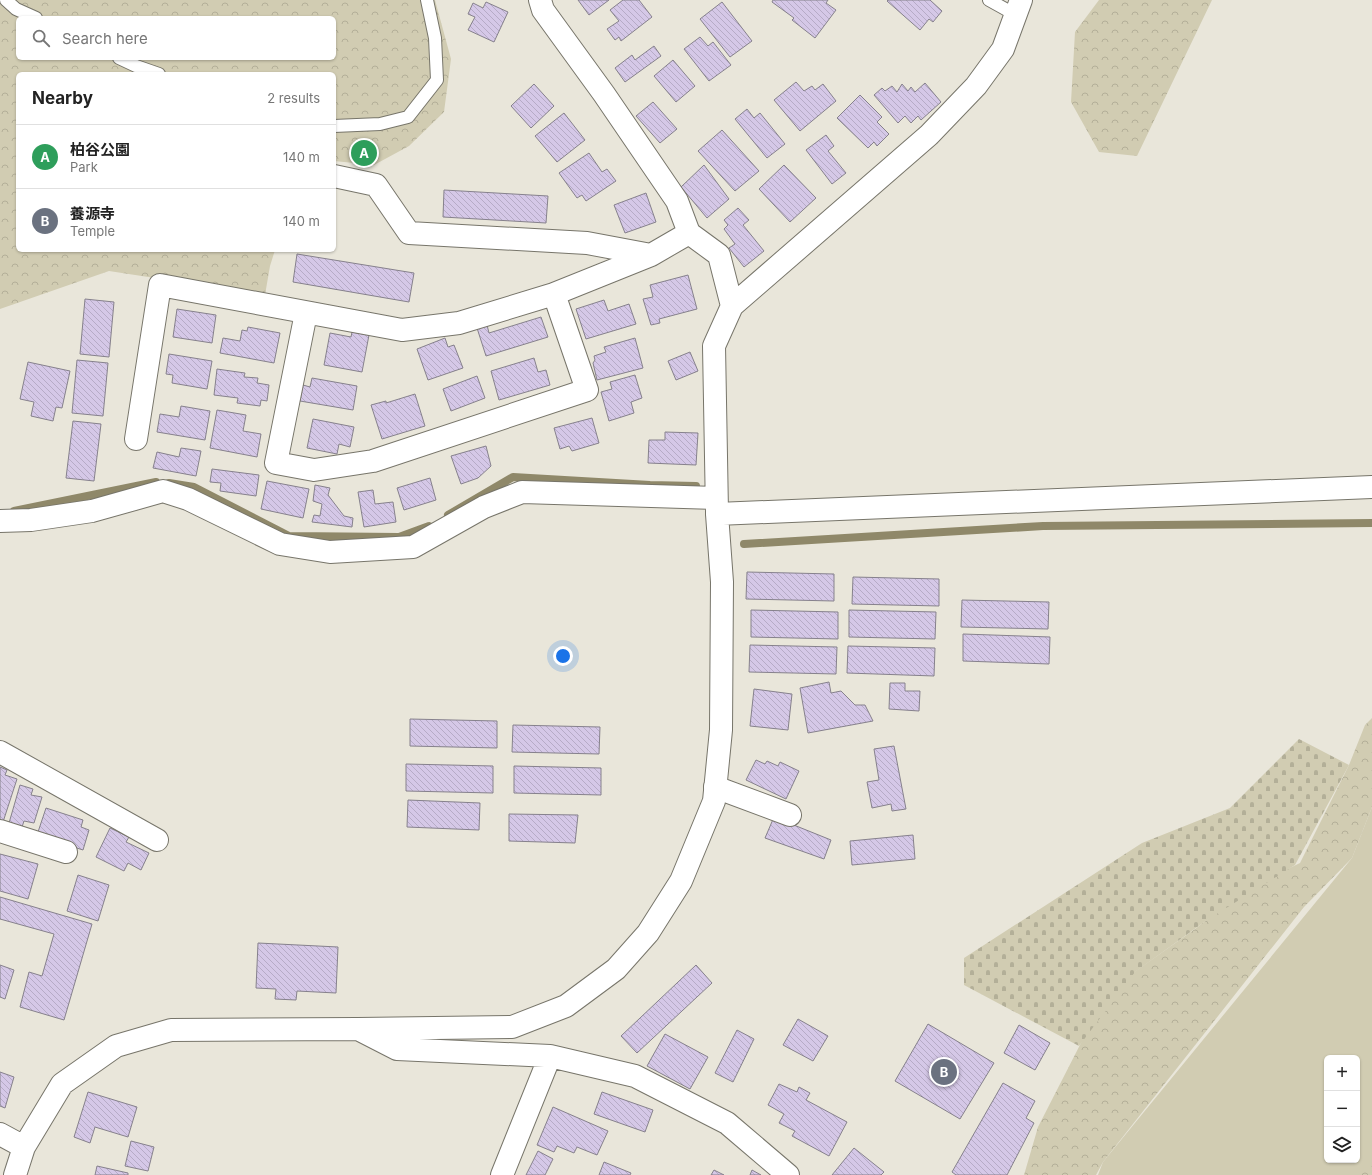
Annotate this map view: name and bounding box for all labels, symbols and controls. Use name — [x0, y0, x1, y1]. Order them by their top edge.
search box — [16, 16, 336, 60]
icon: search — [30, 27, 52, 49]
text: Search here — [62, 29, 148, 48]
text: Nearby — [32, 88, 93, 108]
text: 2 results — [267, 90, 320, 106]
pin: A — [351, 138, 377, 168]
text: 柏谷公園 — [70, 140, 130, 159]
text: A — [40, 149, 50, 165]
text: 140 m — [283, 149, 320, 165]
text: Park — [70, 159, 98, 175]
text: 養源寺 — [70, 204, 115, 223]
text: B — [41, 213, 49, 229]
text: 140 m — [283, 213, 320, 229]
text: Temple — [70, 223, 115, 239]
your location — [553, 646, 573, 666]
map controls — [1324, 1055, 1360, 1163]
button: + — [1324, 1055, 1360, 1091]
pin: B — [931, 1057, 957, 1087]
button: − — [1324, 1091, 1360, 1127]
button: layers — [1324, 1127, 1360, 1163]

